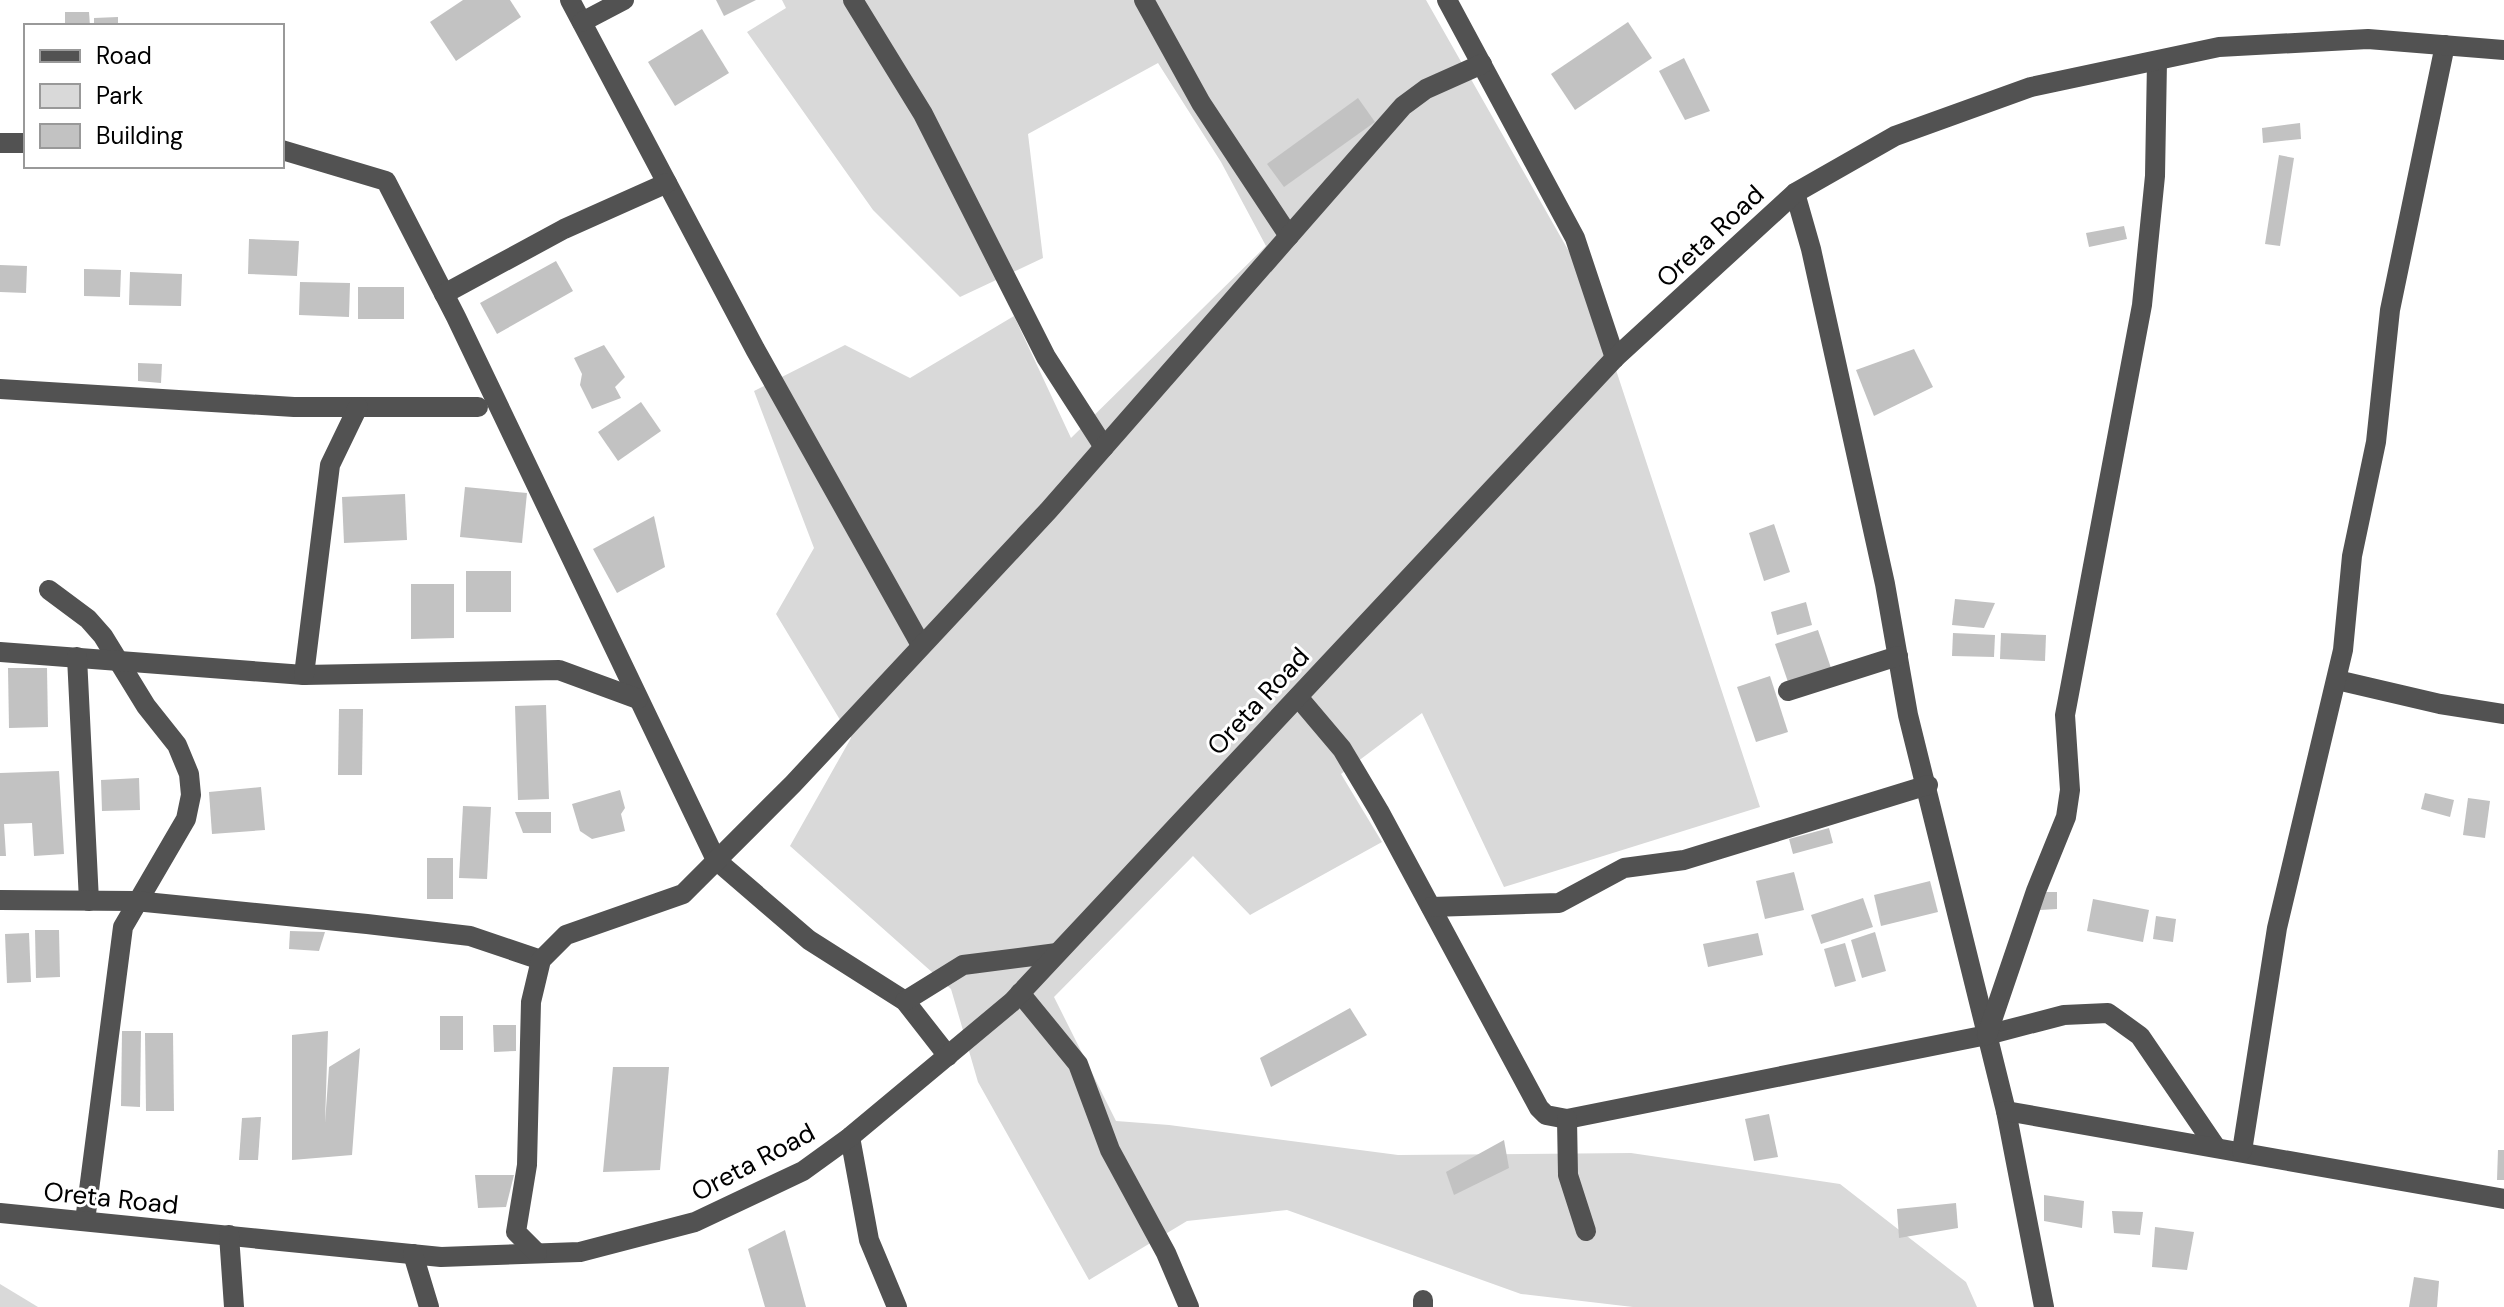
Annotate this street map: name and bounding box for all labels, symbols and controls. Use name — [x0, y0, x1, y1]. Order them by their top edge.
legend — [24, 24, 284, 168]
text: Road — [96, 40, 152, 71]
text: Park — [96, 80, 143, 111]
text: Building — [96, 120, 183, 151]
street label: Oreta Road — [1649, 177, 1771, 295]
street label: Oreta Road — [1199, 640, 1317, 762]
street label: Oreta Road — [685, 1115, 821, 1209]
street label: Oreta Road — [42, 1174, 180, 1222]

